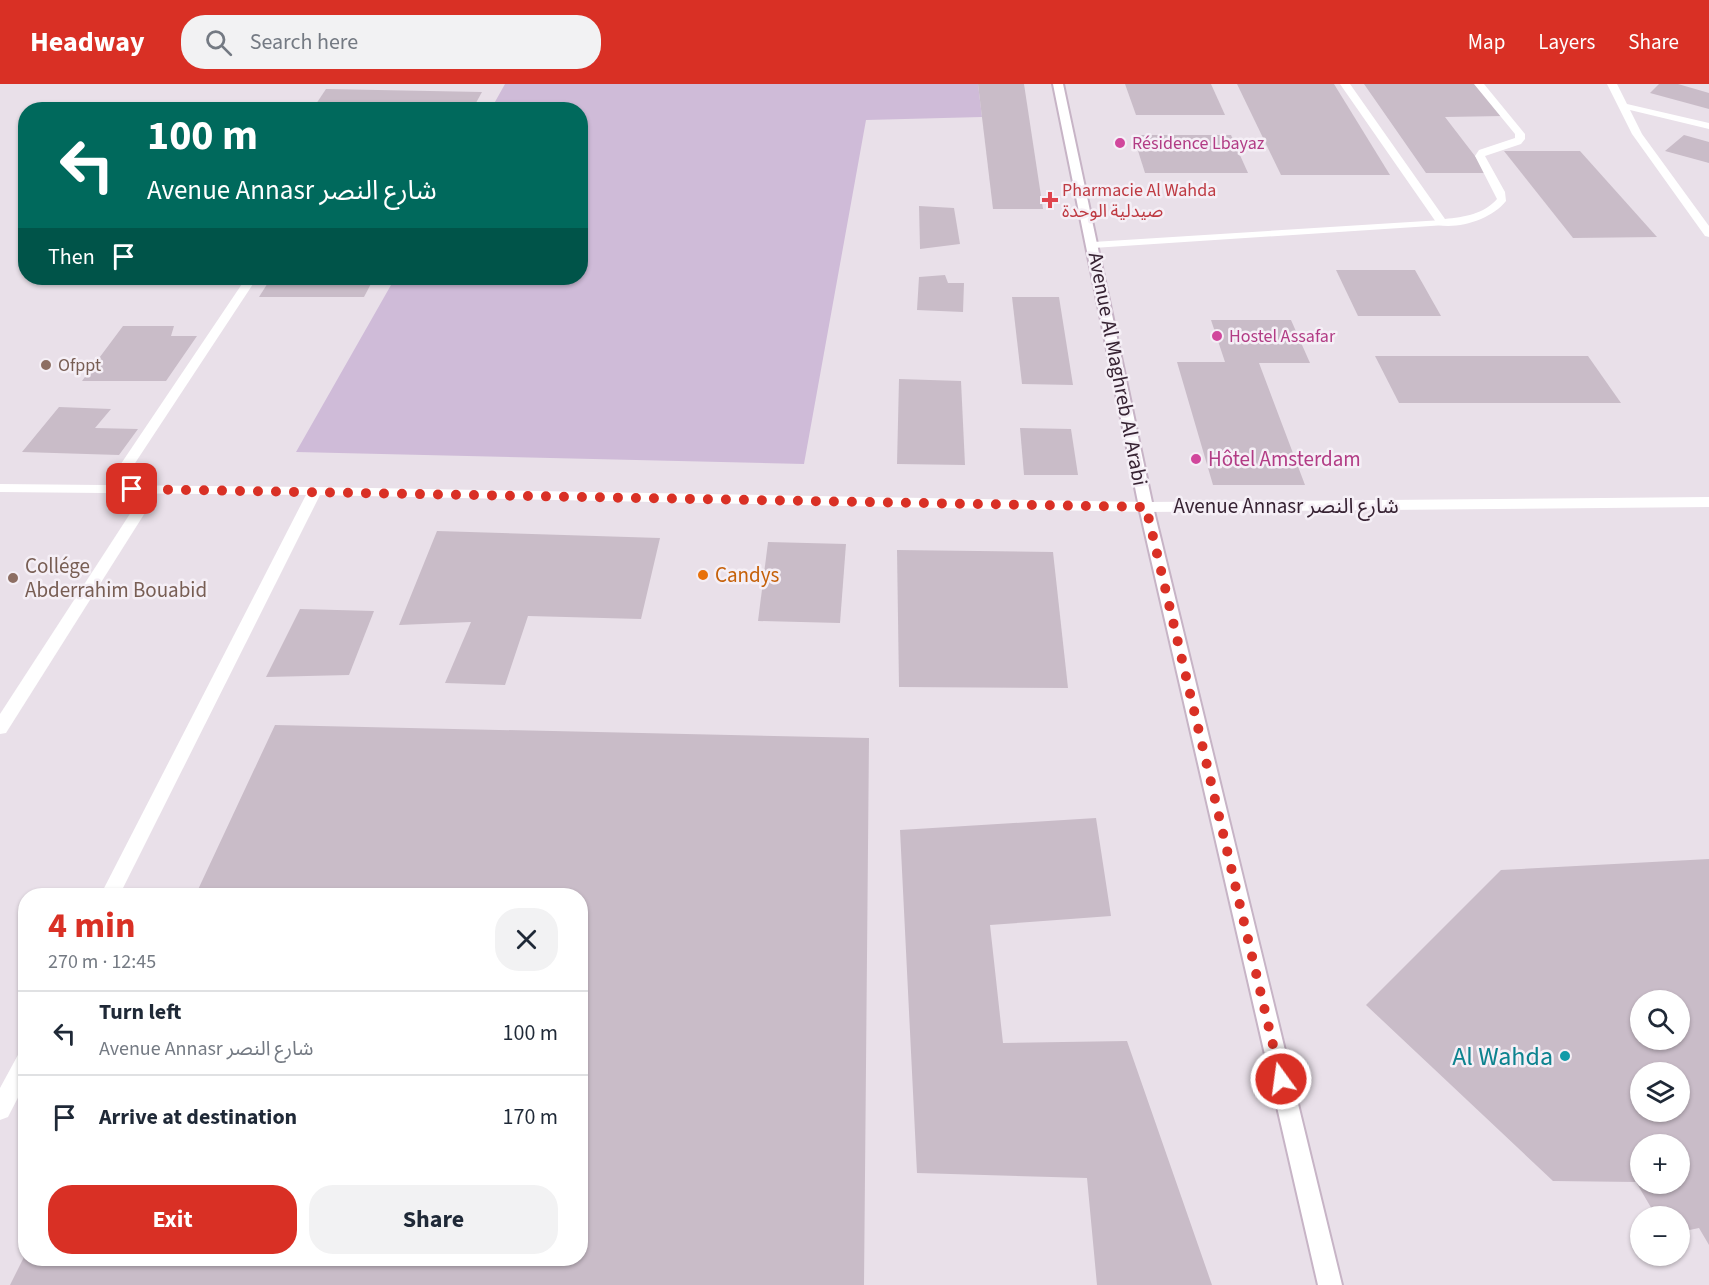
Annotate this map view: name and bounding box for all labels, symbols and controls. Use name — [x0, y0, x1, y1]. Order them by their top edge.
search box — [181, 15, 601, 69]
text: Headway — [30, 22, 145, 62]
icon: search — [202, 26, 235, 59]
text: Search here — [250, 26, 358, 58]
text: Map — [1468, 27, 1505, 57]
text: Layers — [1538, 27, 1595, 57]
text: Share — [1628, 27, 1679, 57]
text: 100 m — [147, 106, 258, 166]
icon: left — [48, 126, 126, 204]
place label: Résidence Lbayaz — [1132, 131, 1265, 156]
marker: Résidence Lbayaz — [1113, 136, 1127, 150]
text: Avenue Annasr شارع النصر — [147, 171, 437, 210]
place label: Pharmacie Al Wahda صيدلية الوحدة — [1062, 178, 1216, 224]
marker: Pharmacie Al Wahda صيدلية الوحدة — [1043, 193, 1057, 207]
icon: arrive — [107, 240, 140, 273]
text: Then — [48, 241, 95, 273]
street label: Avenue Al Maghreb Al Arabi — [1081, 250, 1155, 488]
place label: Hostel Assafar — [1229, 324, 1336, 349]
marker: Hostel Assafar — [1210, 329, 1224, 343]
place label: Ofppt — [58, 353, 101, 378]
marker: Ofppt — [39, 358, 53, 372]
place label: Hôtel Amsterdam — [1208, 444, 1361, 474]
marker: Hôtel Amsterdam — [1189, 452, 1203, 466]
pin — [106, 463, 157, 514]
icon: arrive — [115, 472, 148, 505]
street label: Avenue Annasr شارع النصر — [1173, 491, 1399, 521]
place label: Collége Abderrahim Bouabid — [25, 551, 207, 605]
place label: Candys — [715, 560, 780, 590]
marker: Candys — [696, 568, 710, 582]
marker: Collége Abderrahim Bouabid — [6, 571, 20, 585]
text: 4 min — [48, 900, 136, 951]
button: close — [495, 908, 558, 971]
text: 270 m · 12:45 — [48, 948, 156, 976]
map controls — [1630, 990, 1690, 1266]
button: search — [1630, 990, 1690, 1050]
text: Turn left — [99, 996, 181, 1028]
icon: left — [48, 1017, 81, 1050]
text: 100 m — [503, 1017, 558, 1049]
text: Avenue Annasr شارع النصر — [99, 1035, 313, 1063]
place label: Al Wahda — [1452, 1038, 1553, 1075]
position arrow — [1249, 1047, 1313, 1111]
marker: Al Wahda — [1558, 1049, 1572, 1063]
button: layers — [1630, 1062, 1690, 1122]
icon: arrive — [48, 1101, 81, 1134]
text: Arrive at destination — [99, 1101, 297, 1133]
text: 170 m — [503, 1101, 558, 1133]
button: + — [1630, 1134, 1690, 1194]
button: Exit — [48, 1185, 297, 1254]
button: Share — [309, 1185, 558, 1254]
button: − — [1630, 1206, 1690, 1266]

